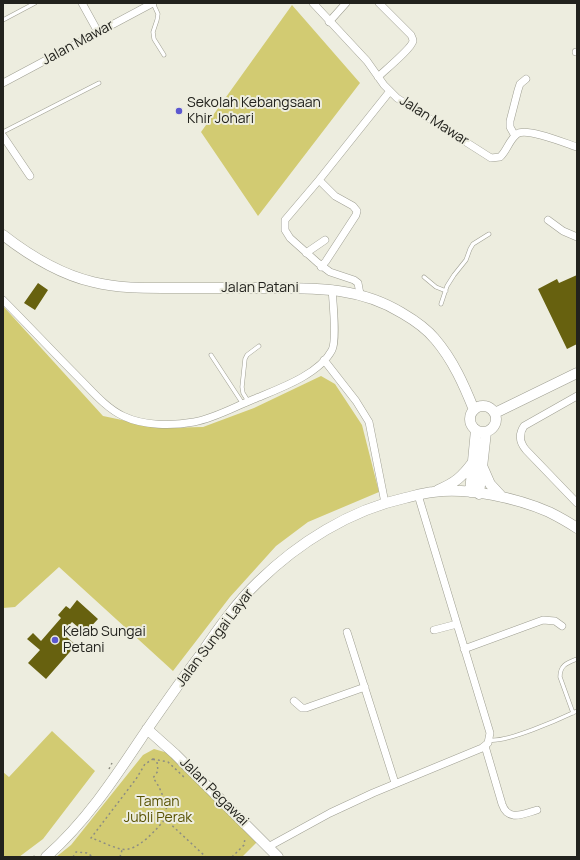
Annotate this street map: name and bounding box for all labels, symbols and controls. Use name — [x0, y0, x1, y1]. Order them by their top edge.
street label: Jalan Mawar — [39, 17, 117, 69]
street label: Jalan Mawar — [396, 92, 472, 150]
place label: Sekolah Kebangsaan Khir Johari — [187, 95, 321, 128]
marker: Sekolah Kebangsaan Khir Johari — [174, 106, 184, 116]
street label: Jalan Patani — [221, 280, 299, 296]
street label: Jalan Sungai Layar — [173, 586, 257, 690]
place label: Kelab Sungai Petani — [63, 624, 146, 656]
marker: Kelab Sungai Petani — [50, 635, 60, 645]
street label: Jalan Pegawai — [176, 754, 252, 830]
park label: Taman Jubli Perak — [124, 794, 192, 826]

